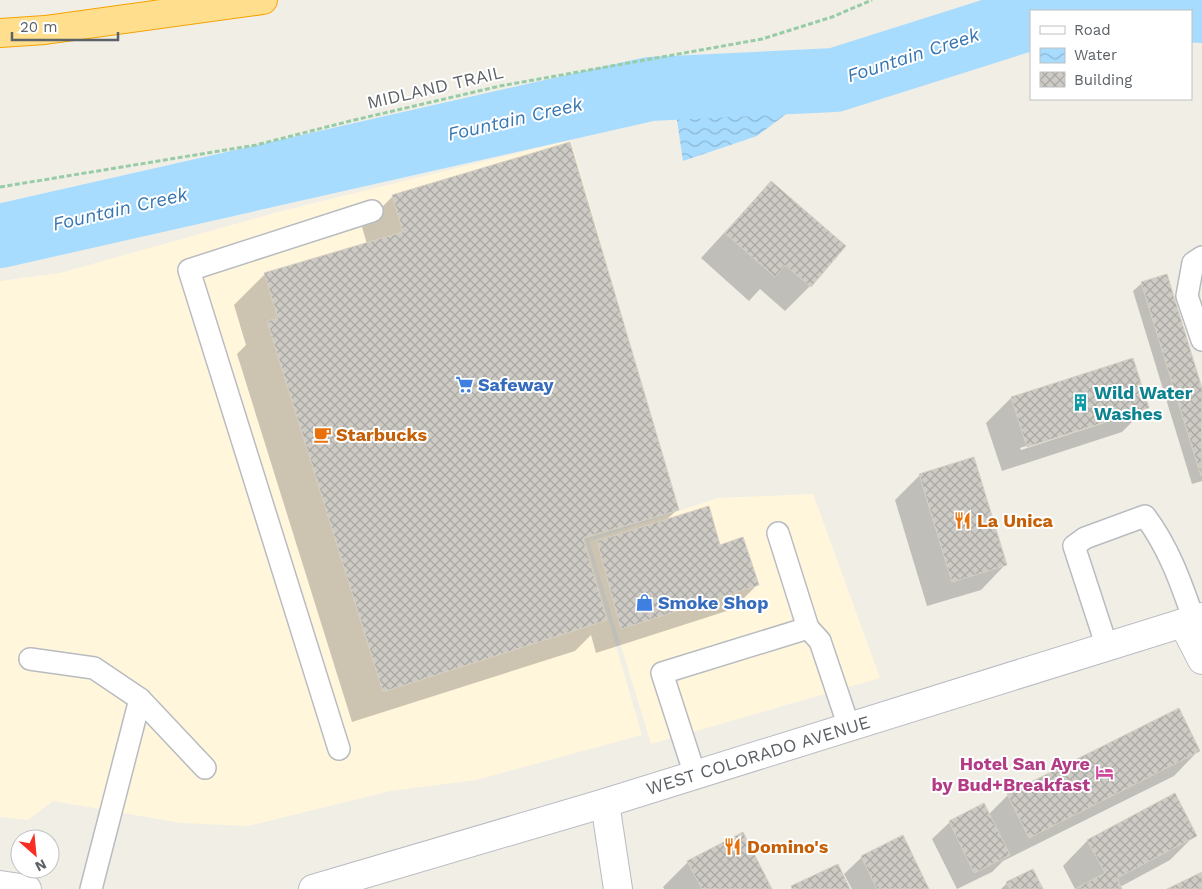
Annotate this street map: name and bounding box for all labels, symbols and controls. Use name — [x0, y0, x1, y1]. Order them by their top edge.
scale bar — [12, 10, 119, 42]
legend — [1030, 10, 1192, 100]
text: 20 m — [20, 18, 58, 36]
text: Road — [1074, 21, 1111, 39]
water label: Fountain Creek — [844, 23, 983, 87]
text: Water — [1074, 46, 1117, 64]
street label: MIDLAND TRAIL — [365, 61, 505, 113]
text: Building — [1074, 71, 1132, 89]
water label: Fountain Creek — [445, 92, 585, 146]
water label: Fountain Creek — [50, 182, 190, 236]
supermarket icon: Safeway — [454, 374, 474, 394]
place label: Safeway — [478, 374, 554, 395]
place label: Wild Water Washes — [1094, 382, 1193, 424]
building icon: Wild Water Washes — [1070, 392, 1090, 412]
cafe icon: Starbucks — [312, 424, 332, 444]
place label: Starbucks — [336, 424, 428, 445]
restaurant icon: La Unica — [953, 510, 973, 530]
place label: La Unica — [977, 510, 1054, 531]
shop icon: Smoke Shop — [634, 592, 654, 612]
place label: Smoke Shop — [658, 592, 768, 613]
street label: WEST COLORADO AVENUE — [644, 711, 872, 799]
place label: Hotel San Ayre by Bud+Breakfast — [932, 753, 1090, 795]
hotel icon: Hotel San Ayre by Bud+Breakfast — [1094, 763, 1114, 783]
north arrow — [10, 829, 60, 879]
restaurant icon: Domino's — [723, 836, 743, 856]
place label: Domino's — [747, 836, 829, 857]
text: N — [33, 856, 49, 875]

